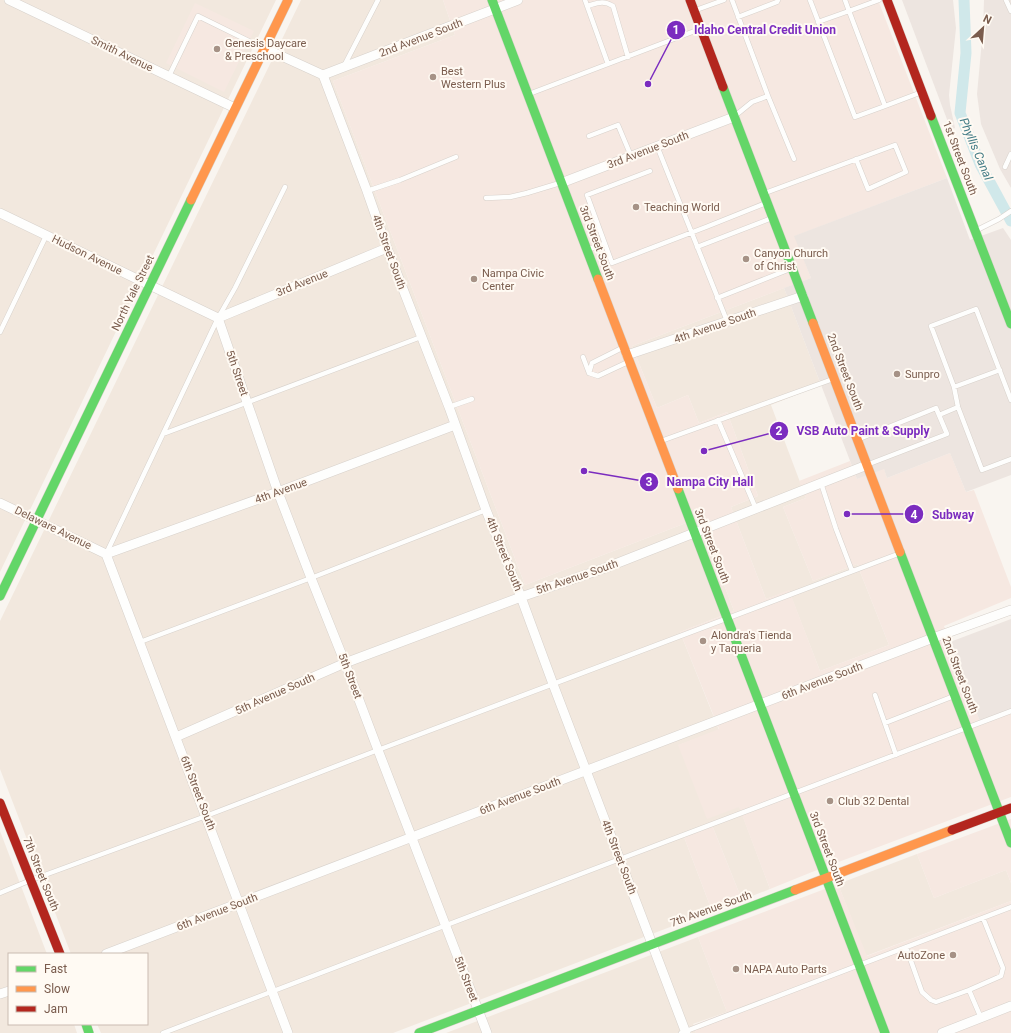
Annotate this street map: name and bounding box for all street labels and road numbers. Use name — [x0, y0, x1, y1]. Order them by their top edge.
street label: 2nd Avenue South — [377, 16, 465, 60]
street label: Smith Avenue — [89, 33, 155, 75]
street label: 1st Street South — [940, 119, 980, 197]
street label: 3rd Avenue South — [606, 129, 690, 171]
street label: 3rd Street South — [577, 204, 617, 282]
street label: 4th Street South — [369, 213, 409, 291]
street label: Hudson Avenue — [50, 232, 125, 278]
street label: North Yale Street — [109, 253, 157, 333]
street label: 3rd Avenue — [274, 267, 330, 299]
street label: 4th Avenue South — [672, 306, 758, 346]
street label: 2nd Street South — [824, 332, 866, 412]
street label: 5th Street — [223, 348, 251, 398]
street label: 4th Avenue — [253, 476, 309, 506]
street label: Delaware Avenue — [12, 504, 94, 552]
street label: 3rd Street South — [692, 507, 732, 585]
street label: 4th Street South — [483, 515, 525, 593]
street label: 5th Avenue South — [534, 557, 620, 597]
street label: 2nd Street South — [939, 635, 981, 715]
street label: 5th Street — [335, 651, 365, 701]
street label: 6th Avenue South — [780, 660, 864, 702]
street label: 5th Avenue South — [233, 671, 317, 717]
street label: 6th Street South — [178, 754, 218, 832]
street label: 6th Avenue South — [478, 775, 562, 817]
street label: 3rd Street South — [807, 810, 847, 888]
street label: 4th Street South — [599, 818, 639, 896]
street label: 7th Street South — [20, 835, 62, 913]
street label: 7th Avenue South — [668, 888, 754, 930]
street label: 6th Avenue South — [175, 891, 259, 933]
street label: 5th Street — [451, 954, 481, 1004]

